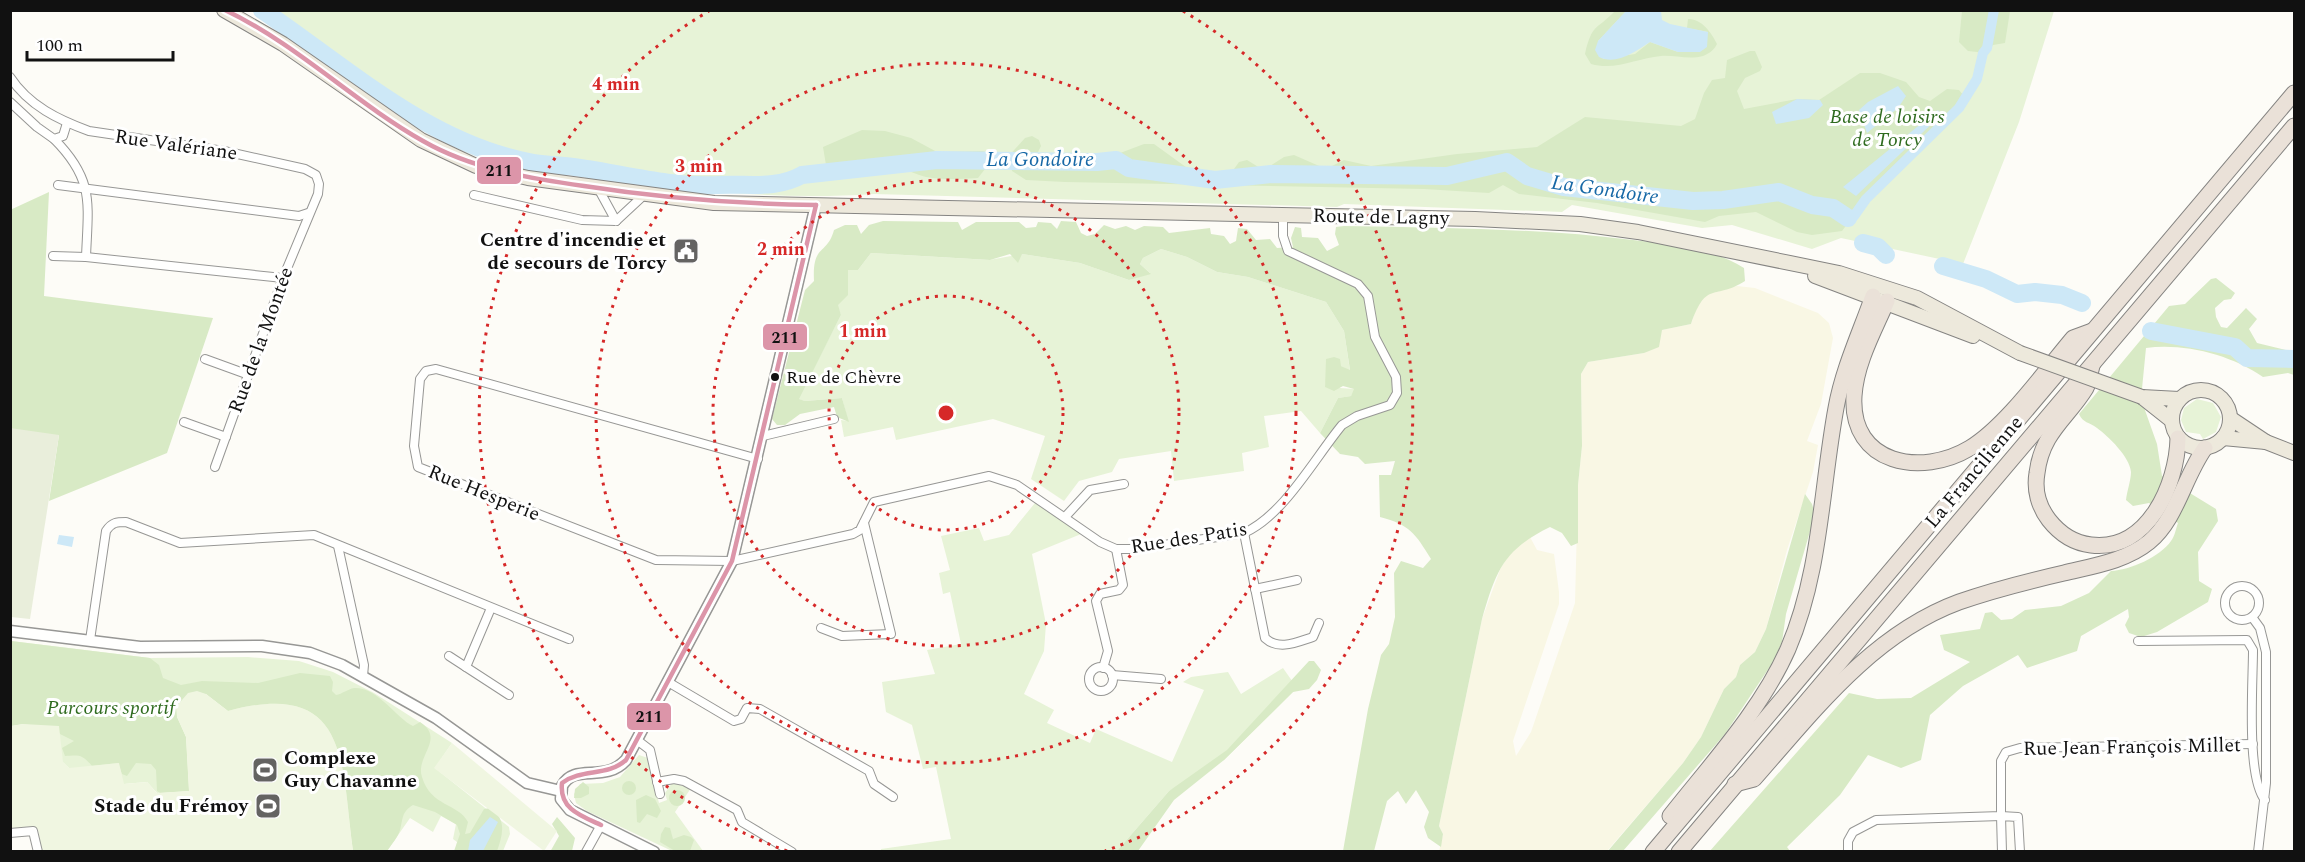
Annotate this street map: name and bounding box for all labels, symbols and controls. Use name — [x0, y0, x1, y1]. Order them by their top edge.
scale bar — [27, 24, 172, 62]
text: 100 m — [36, 32, 83, 59]
text: 4 min — [592, 71, 640, 98]
park label: Base de loisirs de Torcy — [1829, 102, 1945, 155]
street label: Rue Valériane — [113, 122, 239, 168]
water label: La Gondoire — [986, 144, 1094, 176]
text: 3 min — [675, 153, 723, 180]
line badge: 211 — [476, 156, 522, 185]
text: 211 — [486, 159, 512, 183]
water label: La Gondoire — [1549, 167, 1661, 213]
street label: Route de Lagny — [1312, 201, 1451, 233]
place label: Centre d'incendie et de secours de Torcy — [480, 225, 667, 278]
public building icon: Centre d'incendie et de secours de Torcy — [671, 236, 701, 266]
text: 2 min — [757, 236, 805, 263]
street label: Rue de la Montée — [221, 263, 301, 417]
text: 1 min — [839, 318, 887, 345]
line badge: 211 — [762, 323, 808, 351]
text: 211 — [772, 326, 798, 350]
place label: Rue de Chèvre — [786, 364, 901, 391]
marker: Rue de Chèvre — [769, 371, 781, 383]
centre of rings — [936, 403, 956, 423]
street label: La Francilienne — [1918, 409, 2030, 535]
street label: Rue Hesperie — [423, 457, 545, 529]
street label: Rue des Patis — [1129, 514, 1249, 562]
park label: Parcours sportif — [47, 693, 179, 723]
line badge: 211 — [626, 702, 672, 731]
text: 211 — [636, 705, 662, 729]
street label: Rue Jean François Millet — [2023, 730, 2241, 764]
place label: Complexe Guy Chavanne — [284, 743, 417, 796]
sports icon: Complexe Guy Chavanne — [250, 755, 280, 785]
place label: Stade du Frémoy — [94, 791, 249, 821]
sports icon: Stade du Frémoy — [253, 791, 283, 821]

